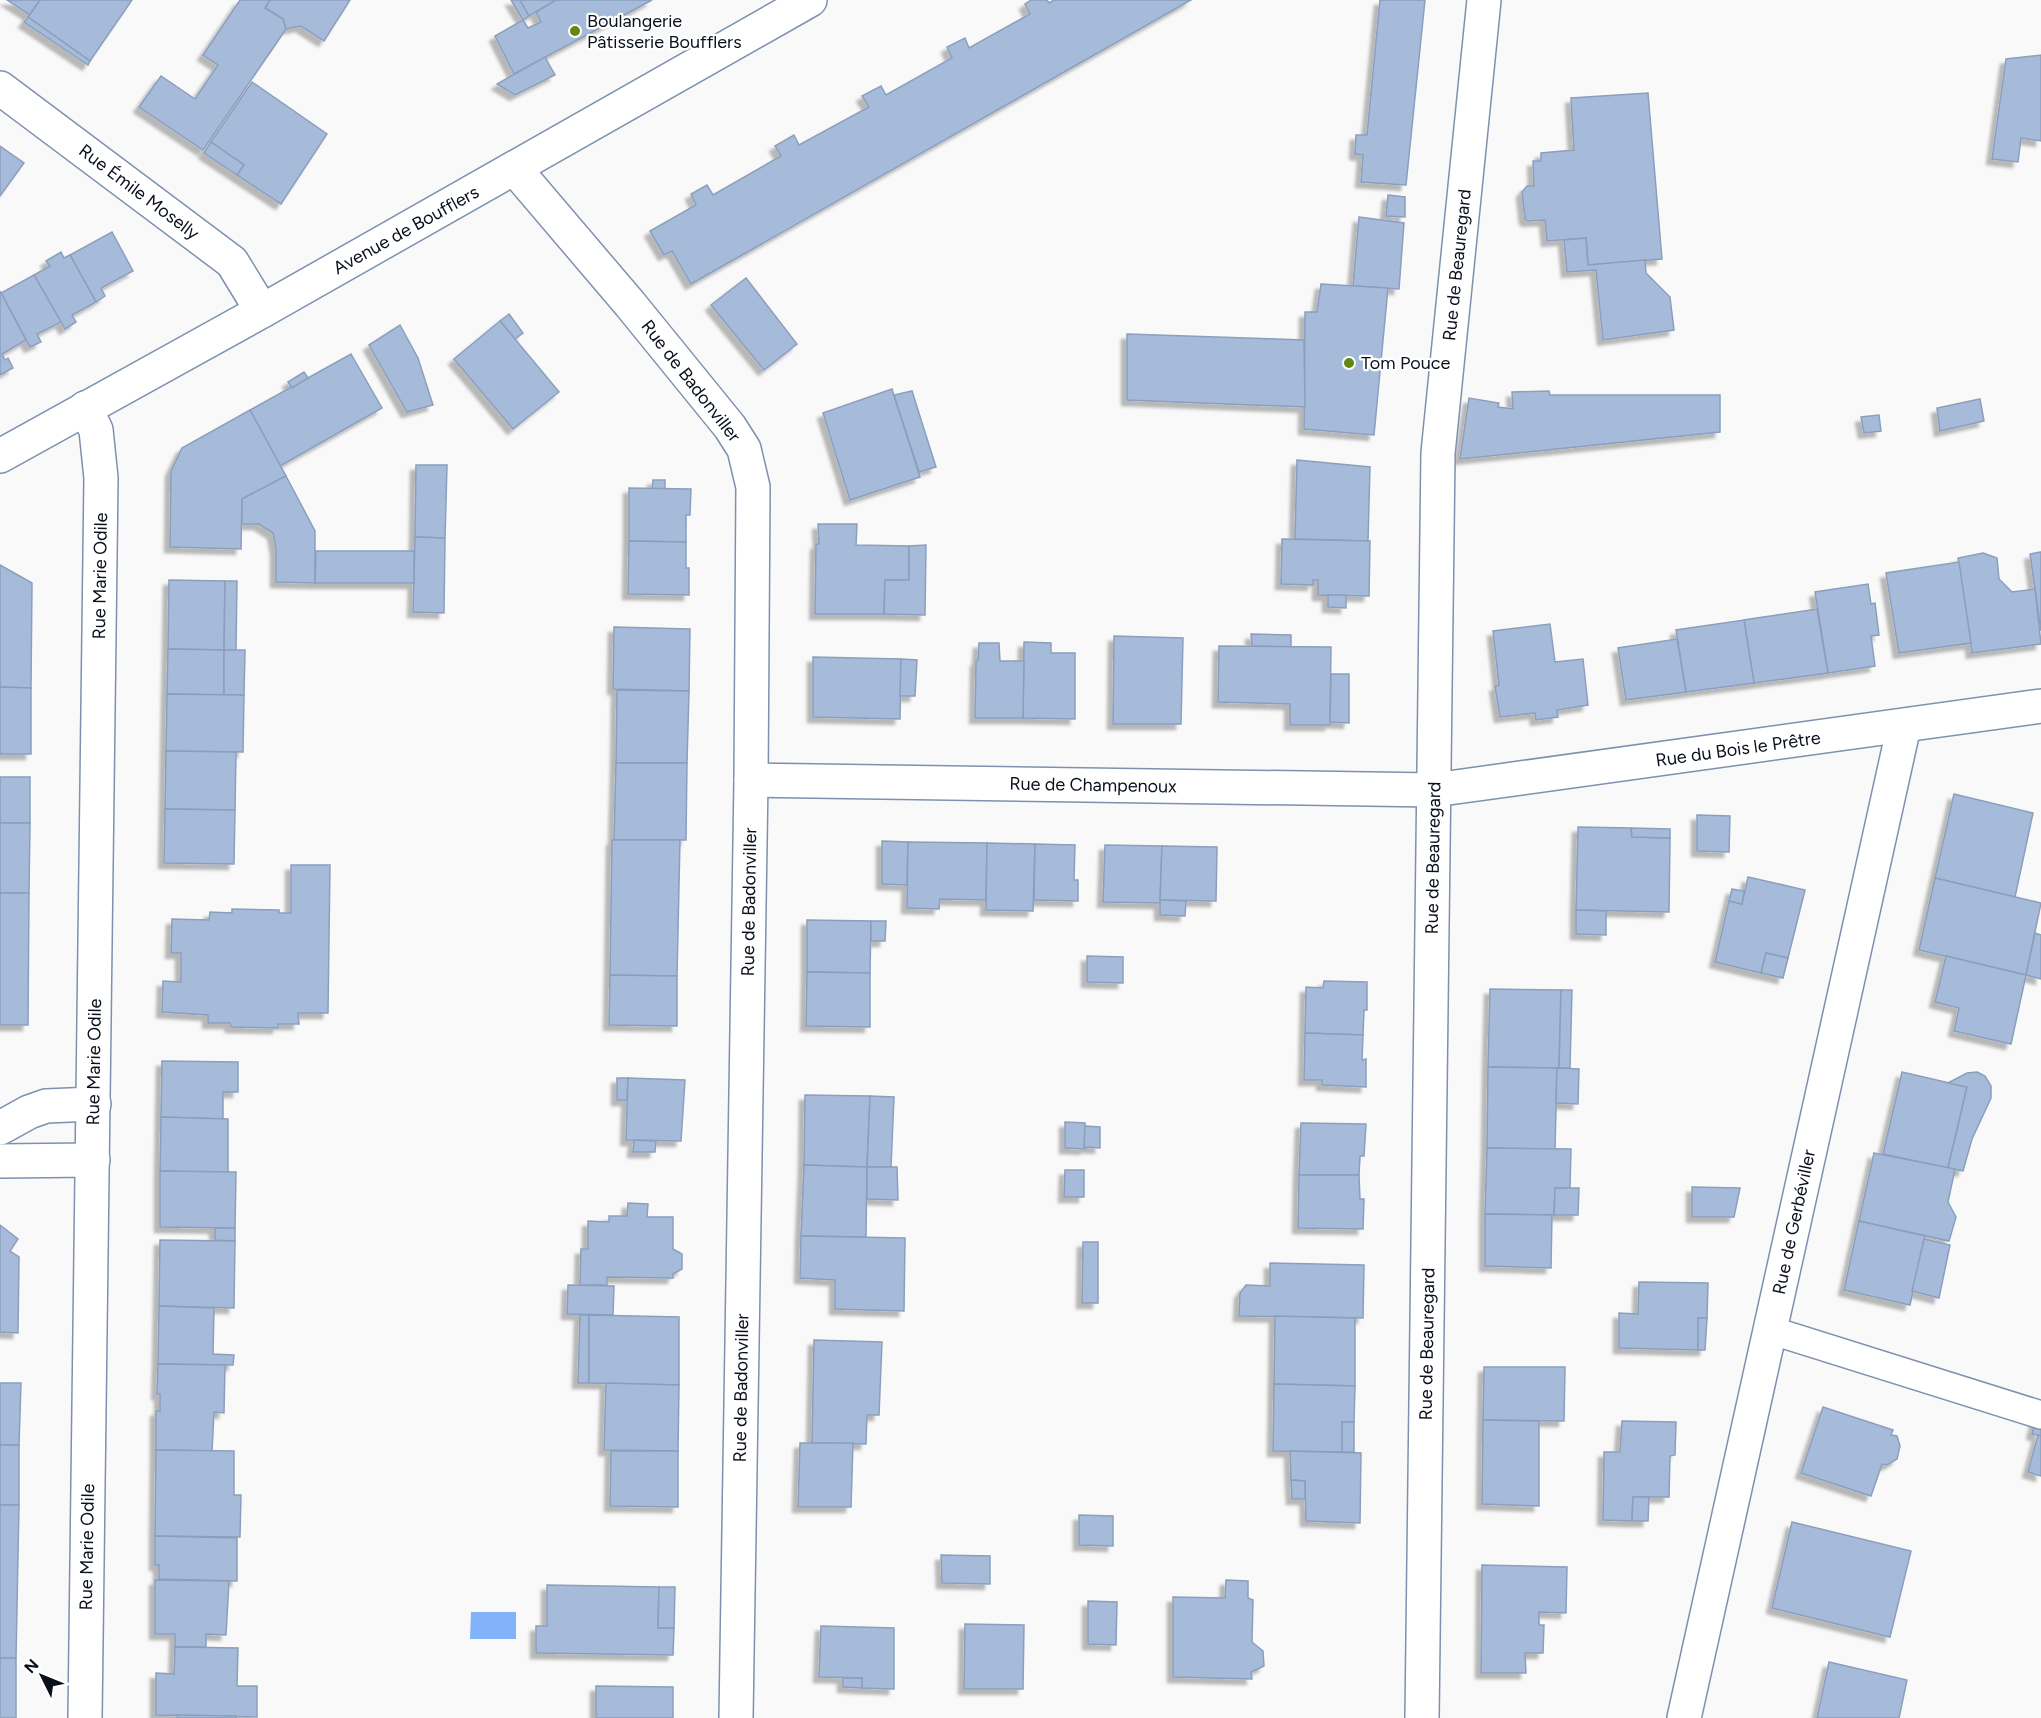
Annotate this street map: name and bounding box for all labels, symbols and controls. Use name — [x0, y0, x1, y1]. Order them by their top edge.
place label: Boulangerie Pâtisserie Boufflers — [587, 10, 742, 53]
marker: Boulangerie Pâtisserie Boufflers — [568, 24, 582, 38]
street label: Rue Émile Moselly — [74, 140, 204, 245]
street label: Avenue de Boufflers — [329, 181, 483, 279]
street label: Rue de Beauregard — [1438, 188, 1476, 342]
street label: Rue de Badonviller — [637, 316, 745, 446]
place label: Tom Pouce — [1361, 352, 1450, 374]
marker: Tom Pouce — [1342, 356, 1356, 370]
street label: Rue Marie Odile — [88, 512, 112, 640]
street label: Rue du Bois le Prêtre — [1654, 727, 1822, 771]
street label: Rue de Champenoux — [1009, 773, 1177, 797]
street label: Rue de Beauregard — [1421, 781, 1445, 935]
street label: Rue de Badonviller — [737, 827, 761, 977]
street label: Rue Marie Odile — [82, 998, 106, 1126]
street label: Rue de Gerbéviller — [1768, 1148, 1820, 1296]
street label: Rue de Beauregard — [1415, 1267, 1439, 1421]
street label: Rue de Badonviller — [729, 1313, 753, 1463]
street label: Rue Marie Odile — [75, 1483, 99, 1611]
north arrow — [12, 1646, 72, 1706]
text: N — [20, 1655, 43, 1677]

